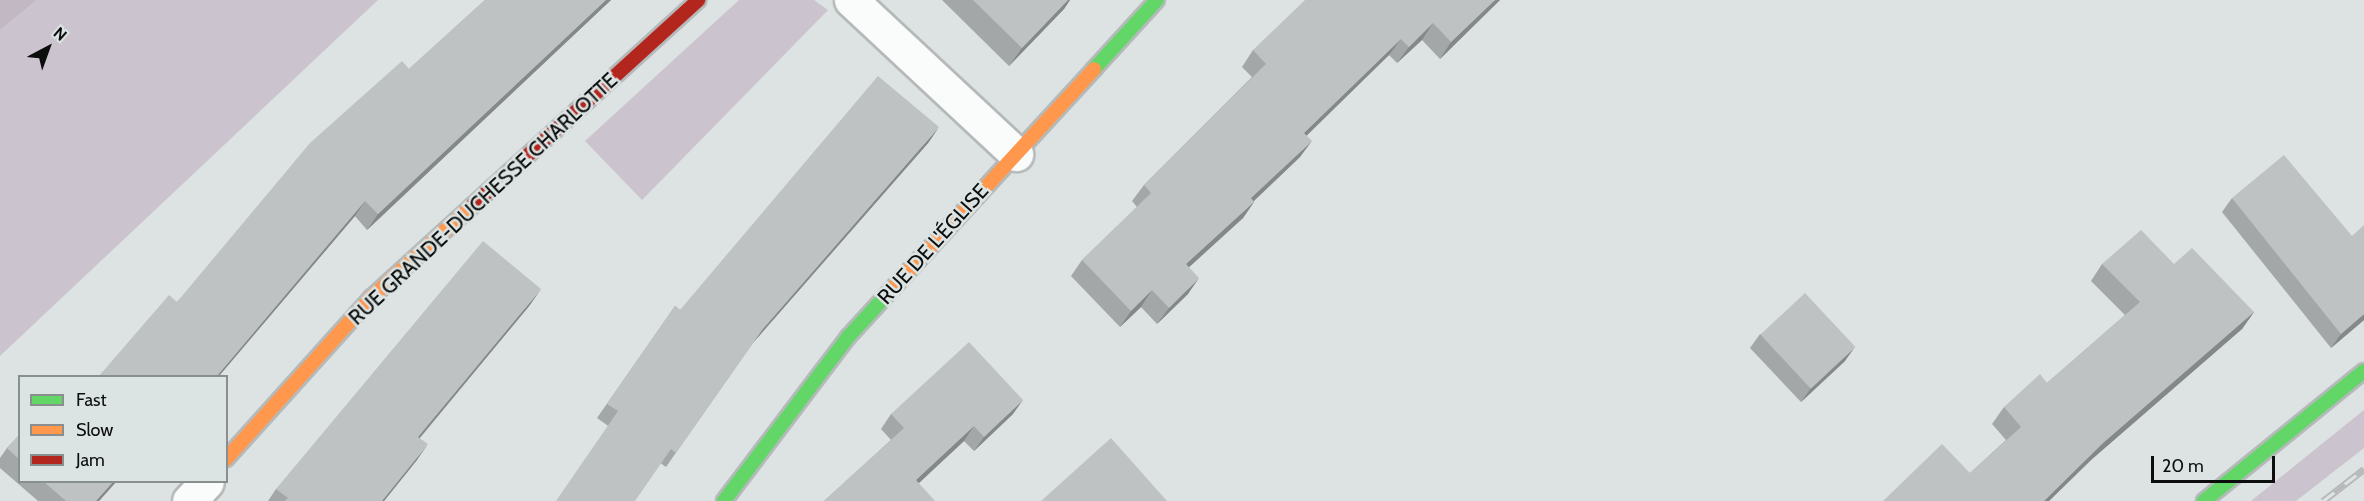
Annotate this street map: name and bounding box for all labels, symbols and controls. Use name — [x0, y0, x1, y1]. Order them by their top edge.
north arrow — [18, 18, 78, 78]
text: N — [50, 23, 71, 45]
street label: RUE GRANDE-DUCHESSE CHARLOTTE — [343, 68, 623, 330]
street label: RUE DE L'ÉGLISE — [872, 179, 994, 309]
legend — [18, 375, 228, 483]
text: Fast — [76, 389, 107, 411]
text: Slow — [76, 419, 113, 441]
scale bar — [2154, 444, 2278, 482]
text: Jam — [76, 449, 105, 471]
text: 20 m — [2162, 455, 2204, 477]

